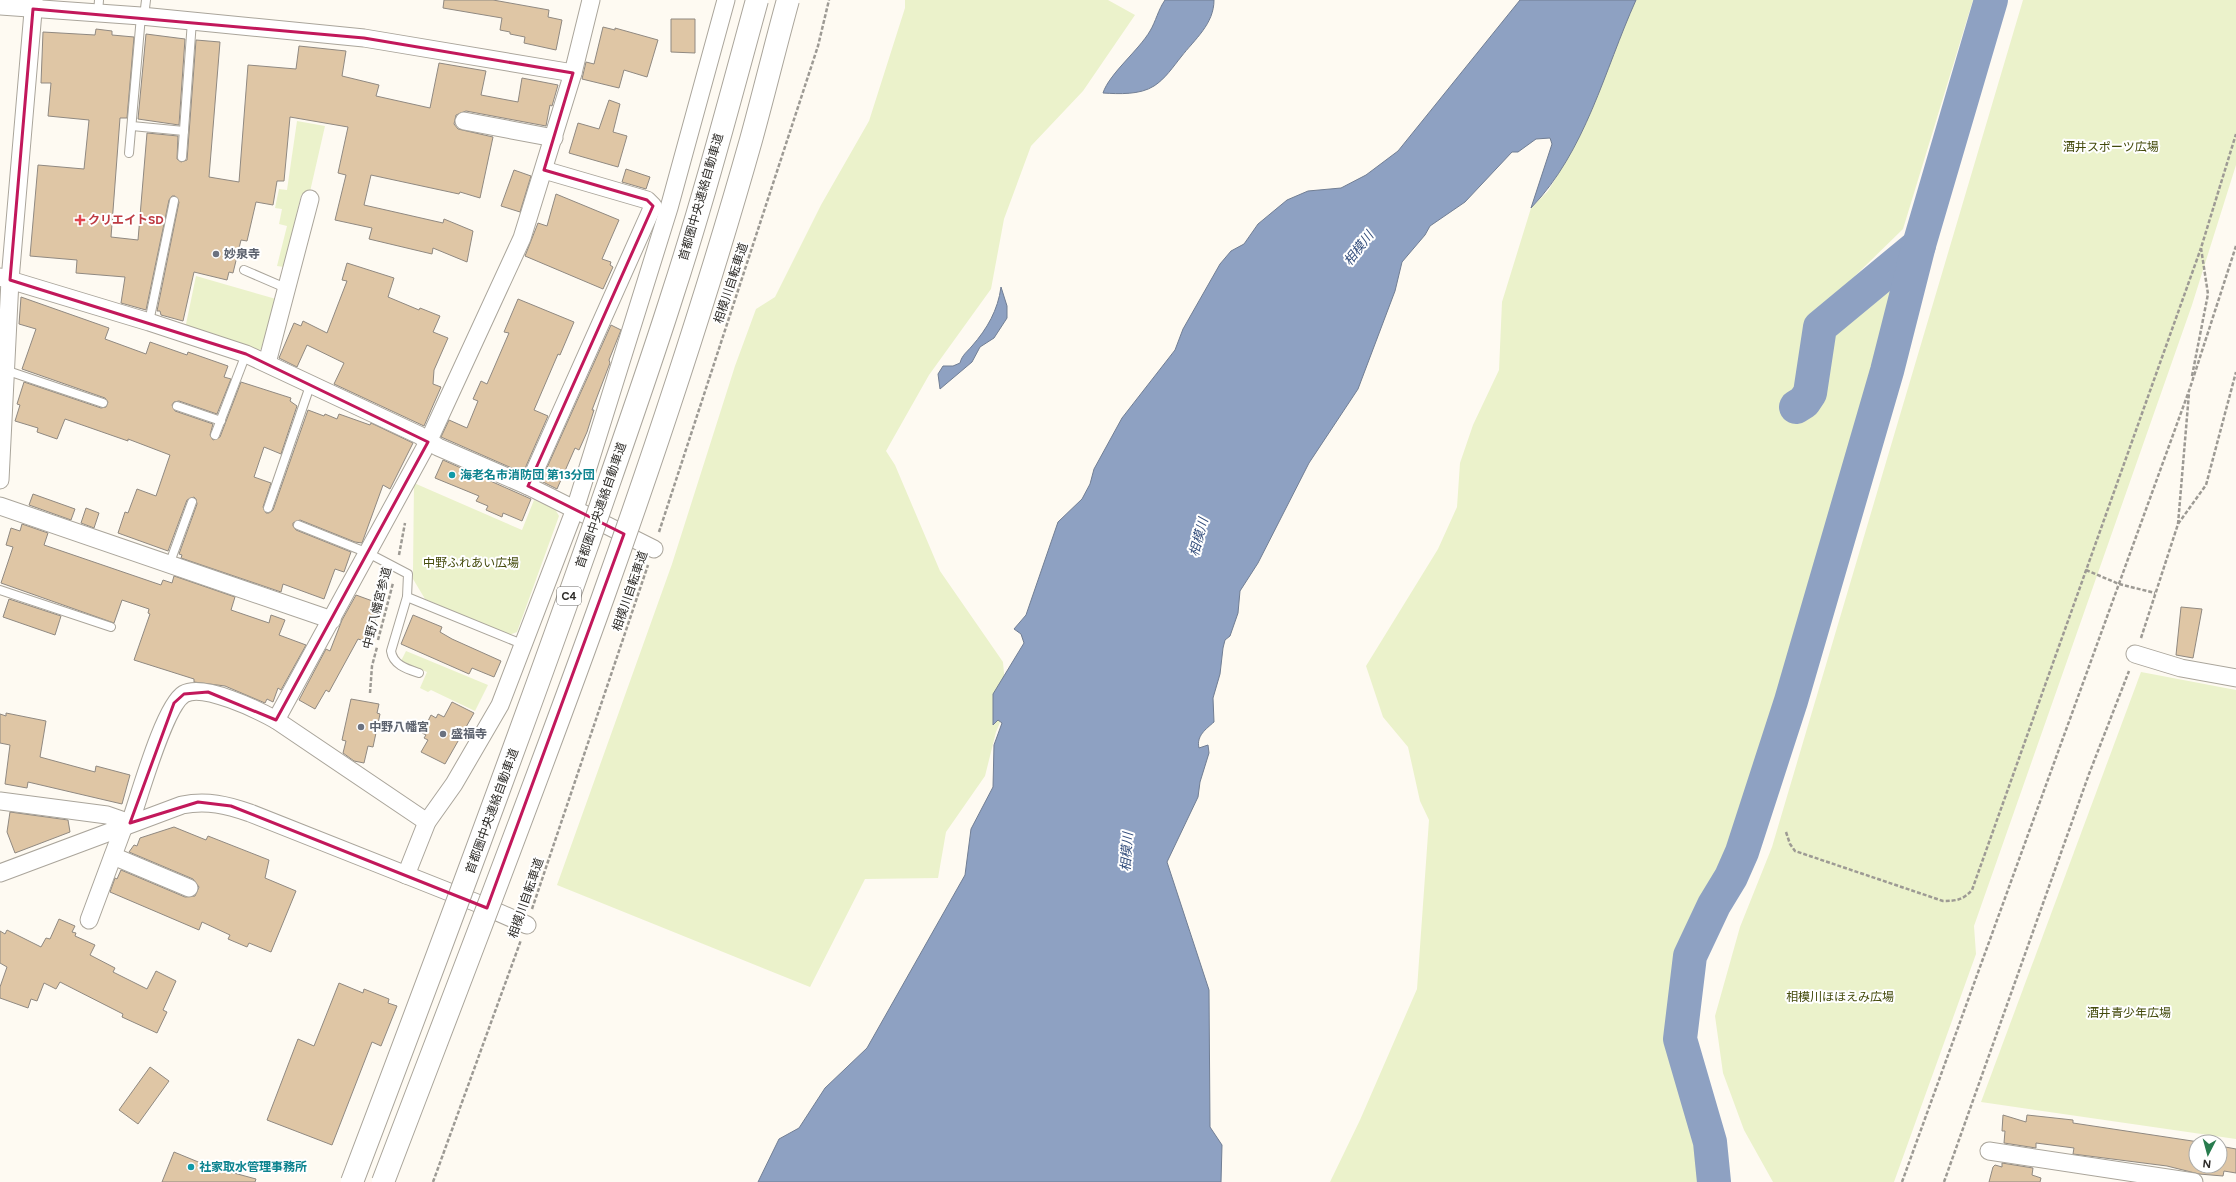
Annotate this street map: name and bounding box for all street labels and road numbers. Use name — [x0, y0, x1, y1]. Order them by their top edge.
street label: 首都圏中央連絡自動車道 — [676, 132, 726, 262]
street label: 相模川自転車道 — [711, 241, 751, 325]
street label: 首都圏中央連絡自動車道 — [573, 440, 629, 570]
street label: 相模川自転車道 — [610, 549, 650, 633]
street label: 中野八幡宮参道 — [360, 566, 394, 650]
road number: C4 — [557, 587, 581, 605]
street label: 首都圏中央連絡自動車道 — [463, 747, 521, 875]
street label: 相模川自転車道 — [506, 856, 546, 940]

